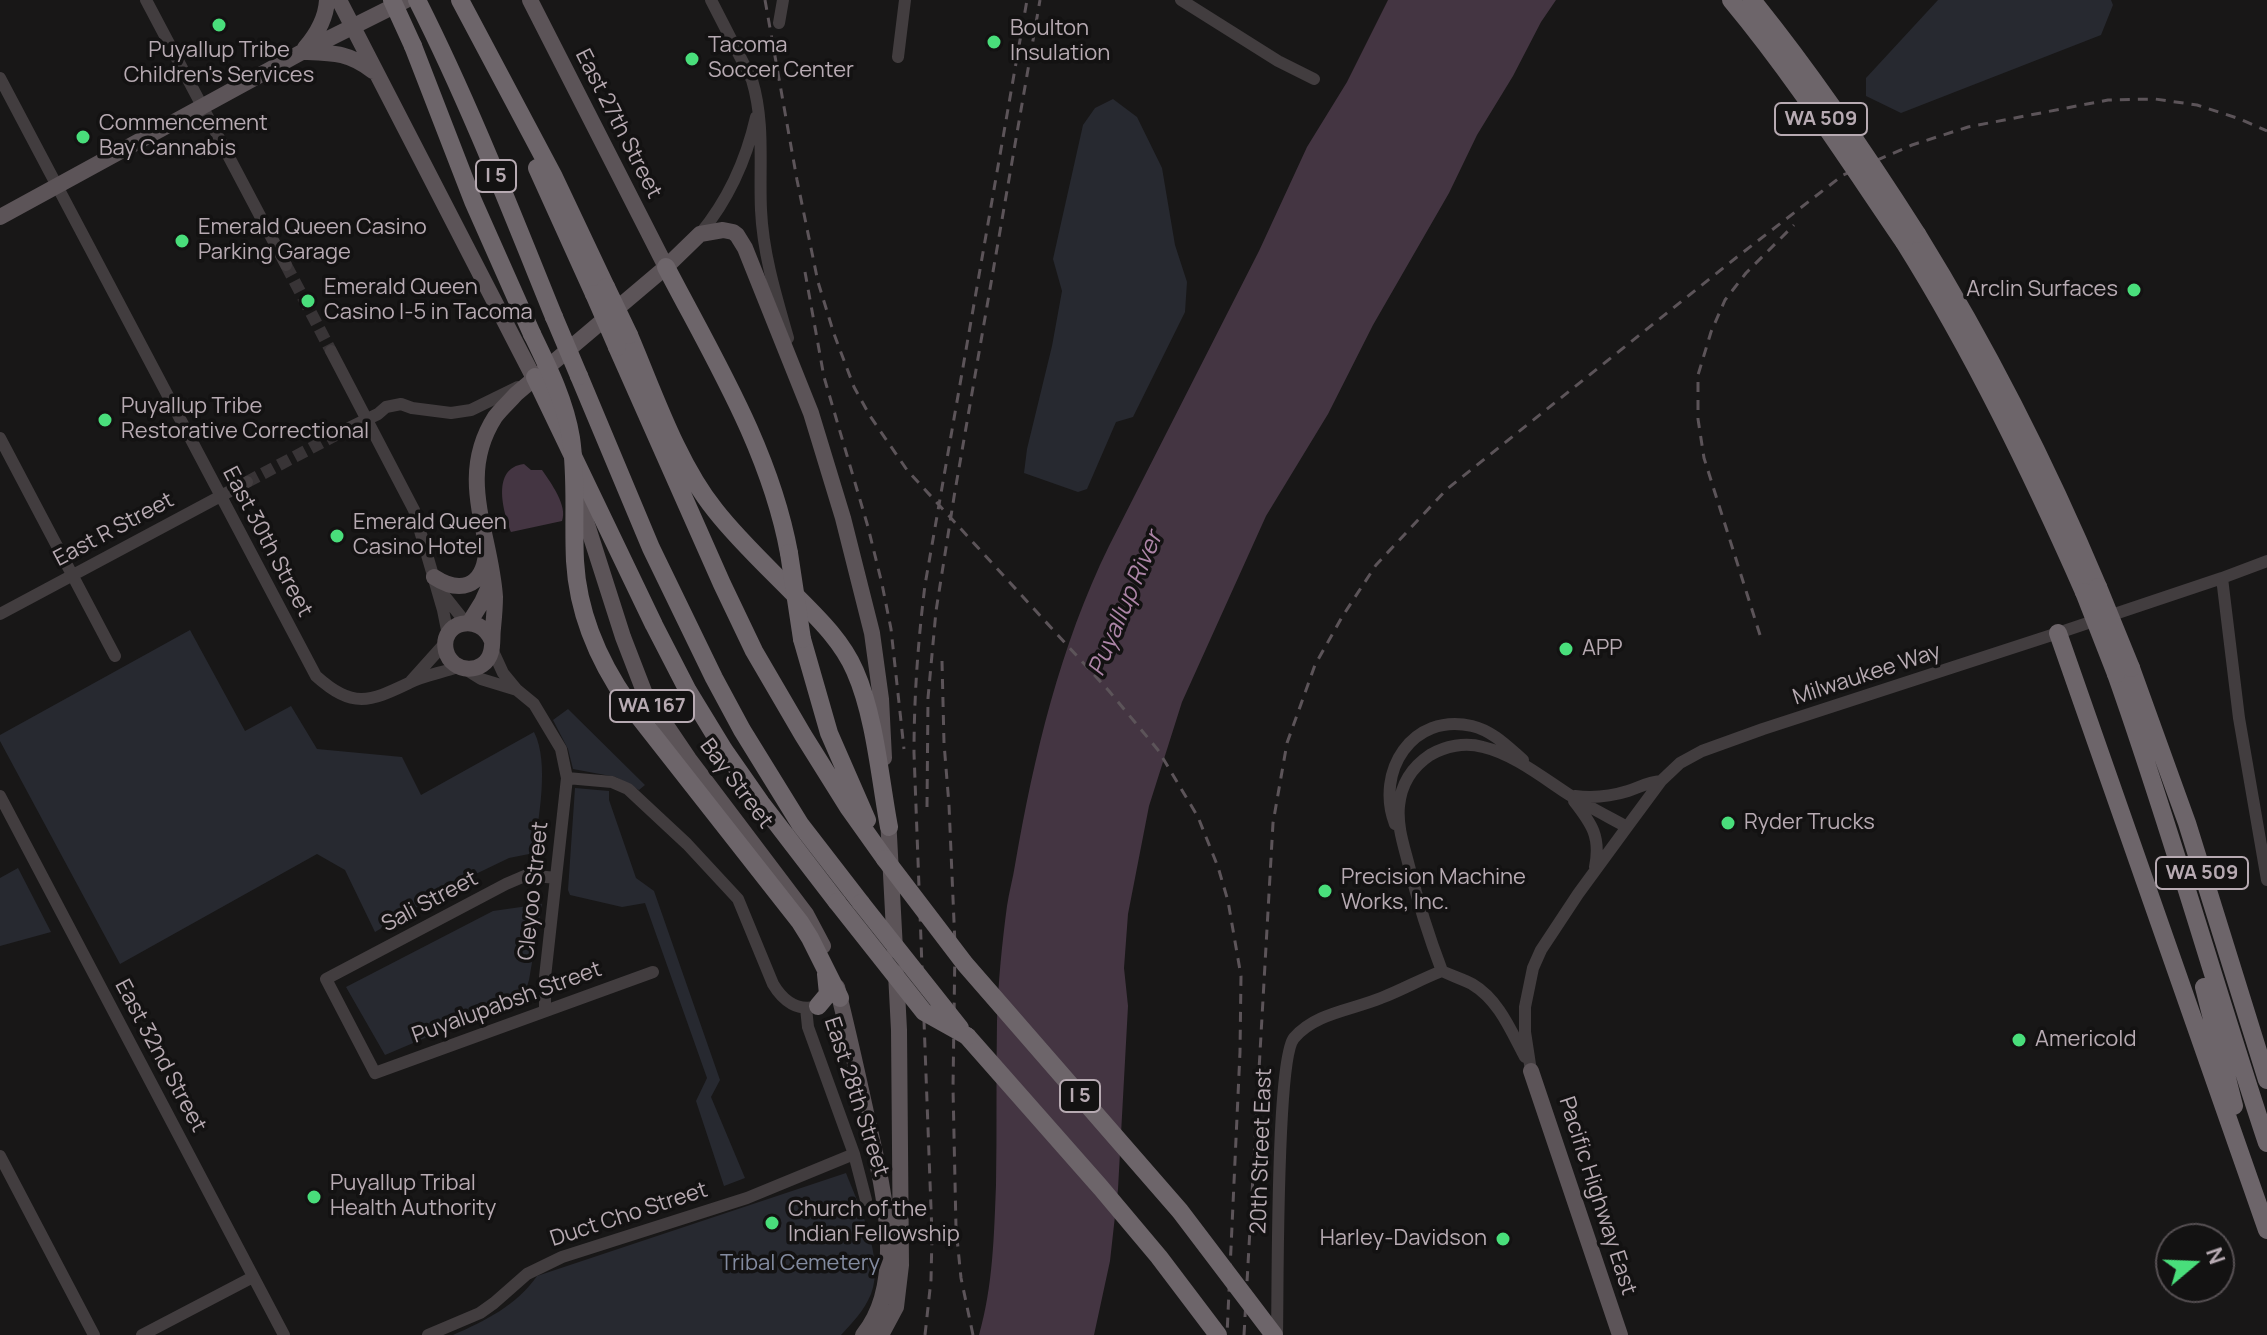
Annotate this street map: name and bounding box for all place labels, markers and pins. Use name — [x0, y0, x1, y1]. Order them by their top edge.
marker: Puyallup Tribe Children's Services — [210, 16, 228, 34]
place label: Boulton Insulation — [1010, 16, 1110, 68]
place label: Tacoma Soccer Center — [708, 33, 854, 84]
marker: Boulton Insulation — [985, 33, 1003, 51]
place label: Puyallup Tribe Children's Services — [124, 38, 314, 90]
marker: Tacoma Soccer Center — [683, 50, 701, 68]
place label: Commencement Bay Cannabis — [99, 111, 268, 162]
marker: Commencement Bay Cannabis — [74, 128, 92, 146]
place label: Emerald Queen Casino Parking Garage — [198, 215, 427, 266]
marker: Emerald Queen Casino Parking Garage — [173, 232, 191, 250]
place label: Emerald Queen Casino I-5 in Tacoma — [324, 275, 533, 326]
place label: Arclin Surfaces — [1966, 277, 2118, 303]
marker: Arclin Surfaces — [2125, 281, 2143, 299]
marker: Emerald Queen Casino I-5 in Tacoma — [299, 292, 317, 310]
place label: Puyallup Tribe Restorative Correctional — [121, 394, 369, 446]
marker: Puyallup Tribe Restorative Correctional — [96, 411, 114, 429]
place label: Emerald Queen Casino Hotel — [353, 510, 507, 562]
marker: Emerald Queen Casino Hotel — [328, 527, 346, 545]
place label: APP — [1582, 636, 1623, 662]
marker: APP — [1557, 640, 1575, 658]
place label: Ryder Trucks — [1744, 810, 1875, 836]
marker: Ryder Trucks — [1719, 814, 1737, 832]
place label: Precision Machine Works, Inc. — [1341, 865, 1526, 916]
marker: Precision Machine Works, Inc. — [1316, 882, 1334, 900]
place label: Americold — [2035, 1027, 2136, 1053]
marker: Americold — [2010, 1031, 2028, 1049]
place label: Puyallup Tribal Health Authority — [330, 1171, 496, 1222]
marker: Puyallup Tribal Health Authority — [305, 1188, 323, 1206]
place label: Church of the Indian Fellowship — [788, 1197, 960, 1248]
marker: Church of the Indian Fellowship — [763, 1214, 781, 1232]
place label: Harley-Davidson — [1320, 1226, 1487, 1252]
marker: Harley-Davidson — [1494, 1230, 1512, 1248]

